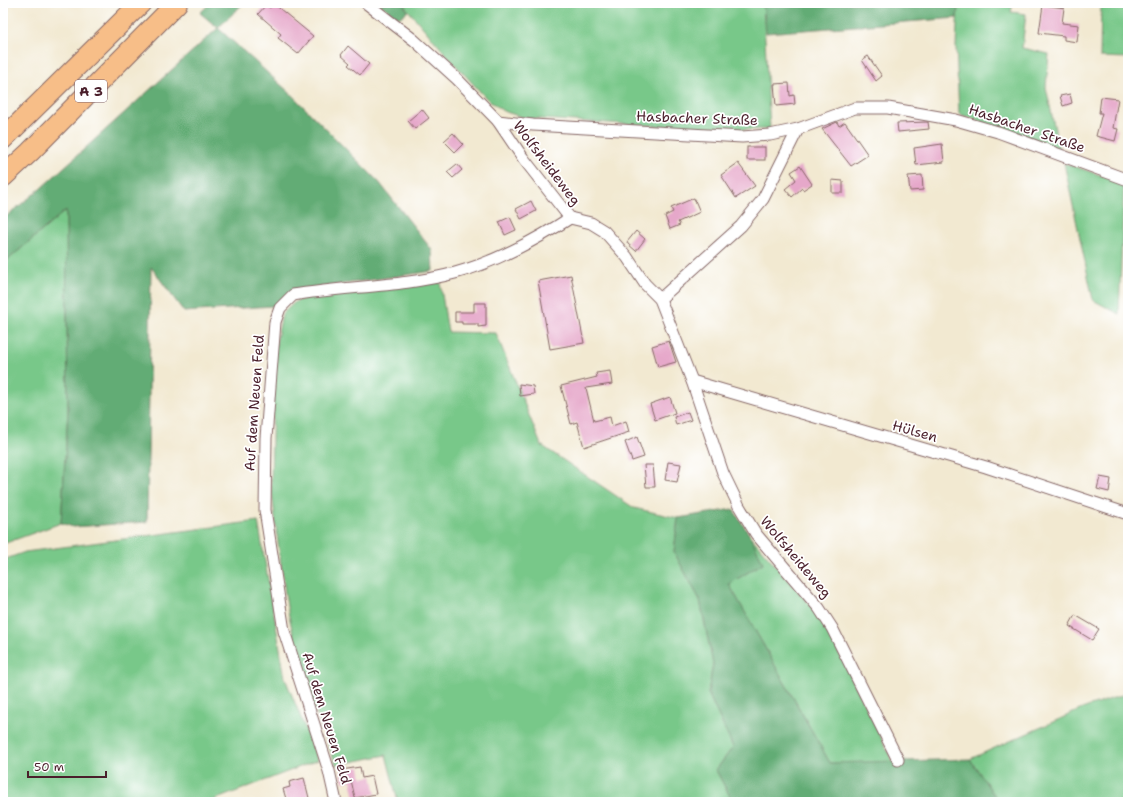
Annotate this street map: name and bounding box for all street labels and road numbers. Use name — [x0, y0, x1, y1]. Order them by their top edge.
road number: A 3 — [75, 80, 107, 102]
street label: Hasbacher Straße — [966, 100, 1088, 156]
street label: Hasbacher Straße — [636, 107, 758, 129]
street label: Wolfsheideweg — [509, 117, 585, 209]
street label: Auf dem Neuen Feld — [240, 334, 268, 472]
street label: Hülsen — [891, 416, 940, 446]
street label: Wolfsheideweg — [756, 512, 836, 602]
street label: Auf dem Neuen Feld — [298, 650, 356, 786]

